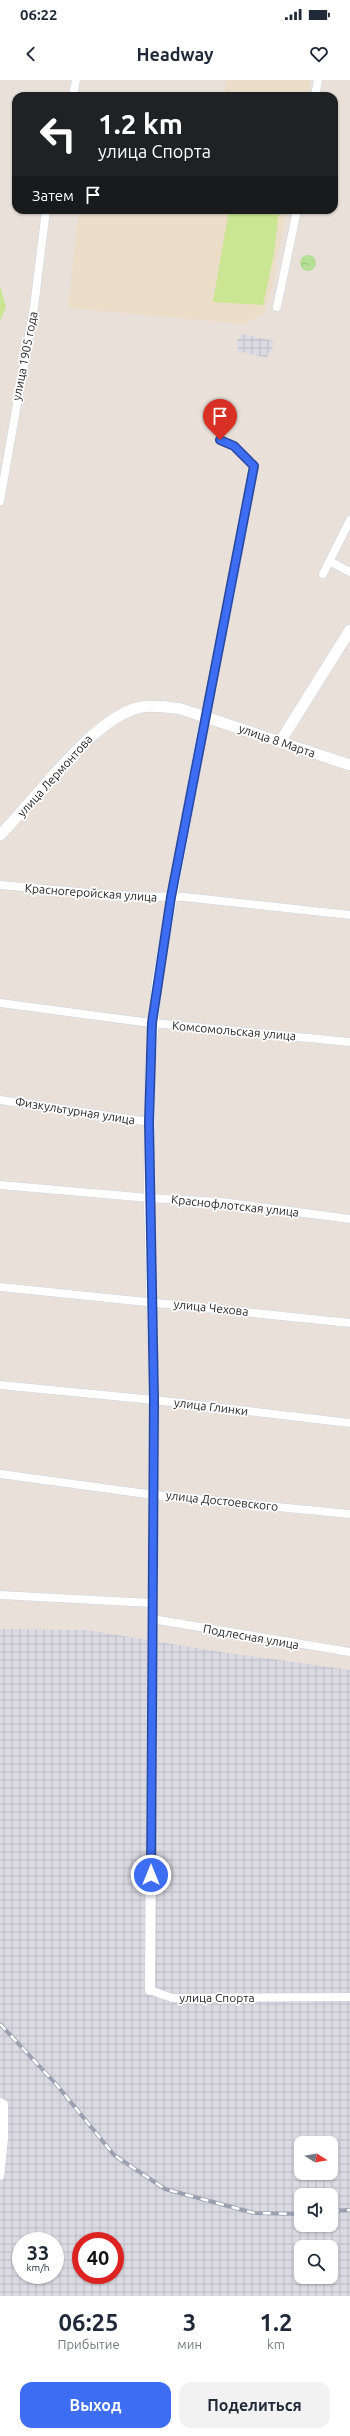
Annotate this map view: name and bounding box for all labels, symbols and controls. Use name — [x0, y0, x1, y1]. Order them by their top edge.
text: 06:22 — [20, 6, 58, 23]
icon: back — [20, 43, 42, 65]
icon: heart — [308, 43, 330, 65]
text: Headway — [136, 44, 214, 64]
icon: left — [32, 108, 84, 160]
text: 1.2 km — [98, 108, 183, 139]
text: улица Спорта — [98, 141, 211, 161]
icon: arrive — [82, 184, 104, 206]
text: Затем — [32, 187, 74, 204]
street label: улица 1905 года — [9, 310, 40, 402]
pin — [203, 399, 237, 440]
icon: arrive — [209, 405, 231, 427]
street label: улица 8 Марта — [237, 721, 317, 760]
street label: улица Лермонтова — [15, 732, 95, 819]
street label: Красногеройская улица — [24, 881, 158, 904]
street label: Комсомольская улица — [172, 1019, 297, 1042]
street label: Физкультурная улица — [14, 1095, 136, 1126]
street label: Краснофлотская улица — [170, 1192, 300, 1219]
street label: улица Чехова — [173, 1297, 249, 1318]
street label: улица Глинки — [173, 1395, 249, 1418]
street label: улица Достоевского — [165, 1488, 279, 1513]
street label: Подлесная улица — [202, 1622, 300, 1651]
position arrow — [130, 1854, 172, 1896]
street label: улица Спорта — [179, 1991, 255, 2004]
north arrow — [294, 2136, 338, 2180]
map controls — [294, 2136, 338, 2284]
button: sound — [294, 2188, 338, 2232]
speed limit sign: 40 — [72, 2232, 124, 2284]
button: search — [294, 2240, 338, 2284]
text: 33 — [27, 2241, 49, 2264]
text: km/h — [26, 2262, 50, 2273]
text: 06:25 — [59, 2309, 119, 2336]
text: 3 — [183, 2309, 196, 2336]
text: 1.2 — [260, 2309, 292, 2336]
text: Прибытие — [58, 2337, 120, 2351]
text: мин — [177, 2337, 202, 2351]
text: km — [267, 2337, 285, 2351]
button: Выход — [20, 2382, 171, 2428]
button: Поделиться — [179, 2382, 330, 2428]

